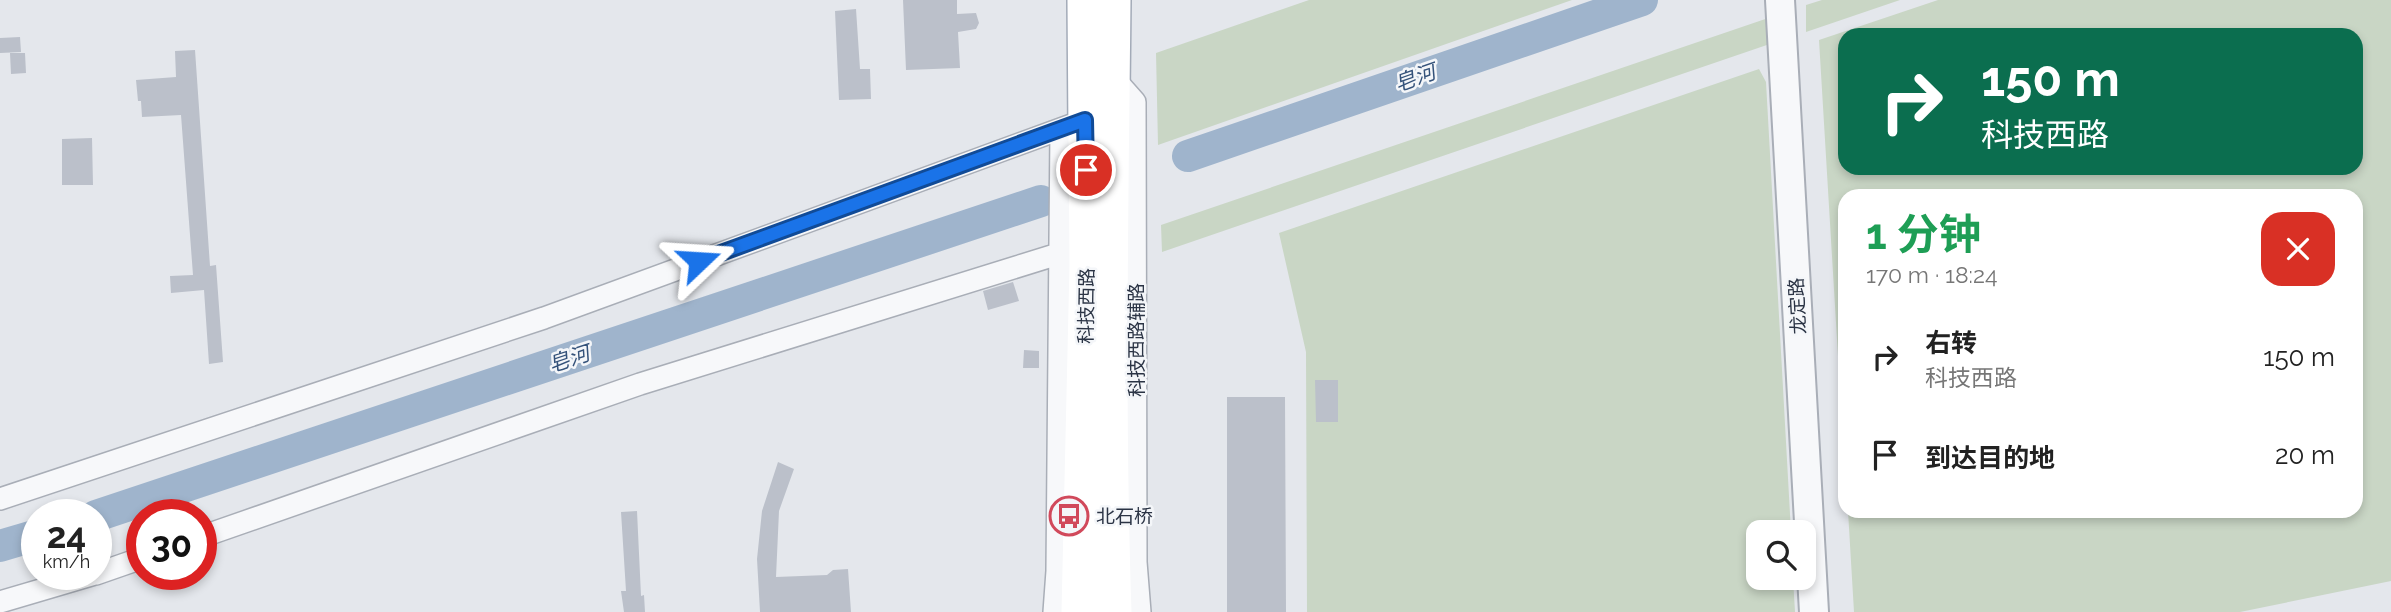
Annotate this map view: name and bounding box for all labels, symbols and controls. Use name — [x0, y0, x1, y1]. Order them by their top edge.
text: 150 m — [1981, 50, 2120, 107]
icon: right — [1866, 56, 1957, 147]
water label: 皂河 — [1391, 58, 1443, 96]
text: 科技西路 — [1981, 116, 2109, 153]
pin — [1056, 140, 1116, 200]
icon: arrive — [1067, 151, 1105, 189]
text: 1 分钟 — [1866, 210, 1981, 259]
button: close — [2261, 212, 2335, 286]
position arrow — [662, 224, 736, 298]
text: 170 m · 18:24 — [1866, 261, 1997, 288]
street label: 科技西路 — [1074, 268, 1098, 344]
street label: 龙定路 — [1785, 277, 1809, 335]
street label: 科技西路辅路 — [1125, 283, 1147, 397]
text: 右转 — [1925, 328, 1977, 358]
icon: right — [1866, 338, 1904, 376]
water label: 皂河 — [545, 339, 596, 377]
text: 150 m — [2263, 342, 2335, 372]
text: 科技西路 — [1925, 364, 2017, 391]
icon: arrive — [1866, 436, 1904, 474]
text: 20 m — [2275, 440, 2335, 470]
text: 到达目的地 — [1925, 443, 2055, 473]
bus stop icon: 北石桥 — [1048, 495, 1090, 537]
speed limit sign: 30 — [126, 499, 217, 590]
place label: 北石桥 — [1096, 505, 1153, 527]
text: 24 — [47, 515, 86, 556]
map controls — [1746, 520, 1816, 590]
button: search — [1746, 520, 1816, 590]
text: km/h — [43, 551, 90, 572]

